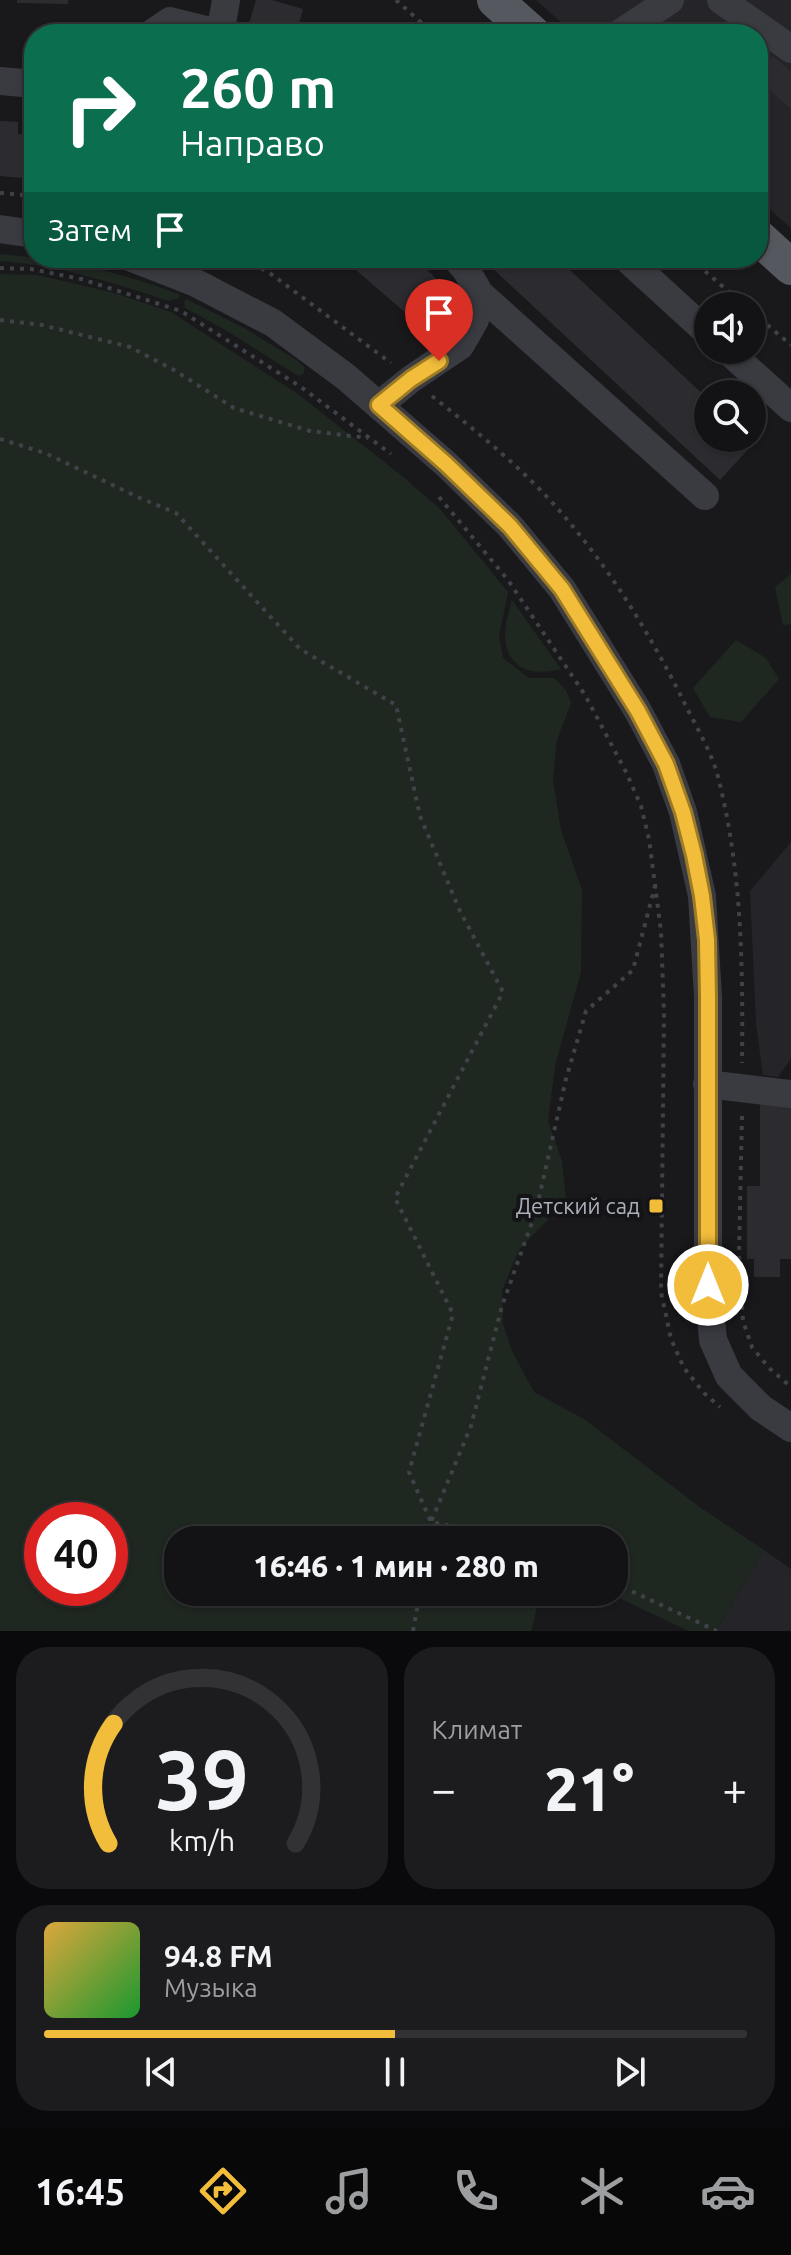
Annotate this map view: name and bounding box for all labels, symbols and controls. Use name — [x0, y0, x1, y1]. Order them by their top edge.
icon: right — [48, 56, 152, 160]
text: 260 m — [180, 56, 336, 119]
text: Направо — [180, 122, 325, 163]
icon: arrive — [148, 208, 192, 252]
text: Затем — [48, 213, 132, 247]
pin — [405, 279, 473, 361]
icon: arrive — [417, 291, 461, 335]
map controls — [694, 292, 766, 452]
button: sound — [694, 292, 766, 364]
button: search — [694, 380, 766, 452]
place label: Детский сад — [516, 1193, 640, 1218]
marker: Детский сад — [647, 1197, 665, 1215]
position arrow — [666, 1243, 750, 1327]
speed limit sign: 40 — [24, 1502, 128, 1606]
text: 16:46 · 1 мин · 280 m — [253, 1549, 539, 1583]
text: Климат — [432, 1715, 522, 1744]
text: 39 — [155, 1732, 249, 1826]
text: 21° — [545, 1755, 634, 1822]
text: − — [432, 1764, 456, 1813]
text: + — [722, 1764, 747, 1813]
text: km/h — [169, 1824, 235, 1856]
text: 94.8 FM — [164, 1939, 273, 1973]
text: Музыка — [164, 1973, 258, 2002]
icon: previous — [139, 2050, 183, 2094]
icon: pause — [373, 2050, 417, 2094]
icon: next — [608, 2050, 652, 2094]
icon: directions — [195, 2163, 251, 2219]
icon: music — [321, 2163, 377, 2219]
icon: phone — [448, 2163, 504, 2219]
icon: climate — [574, 2163, 630, 2219]
icon: car — [700, 2163, 756, 2219]
text: 16:45 — [35, 2171, 125, 2212]

